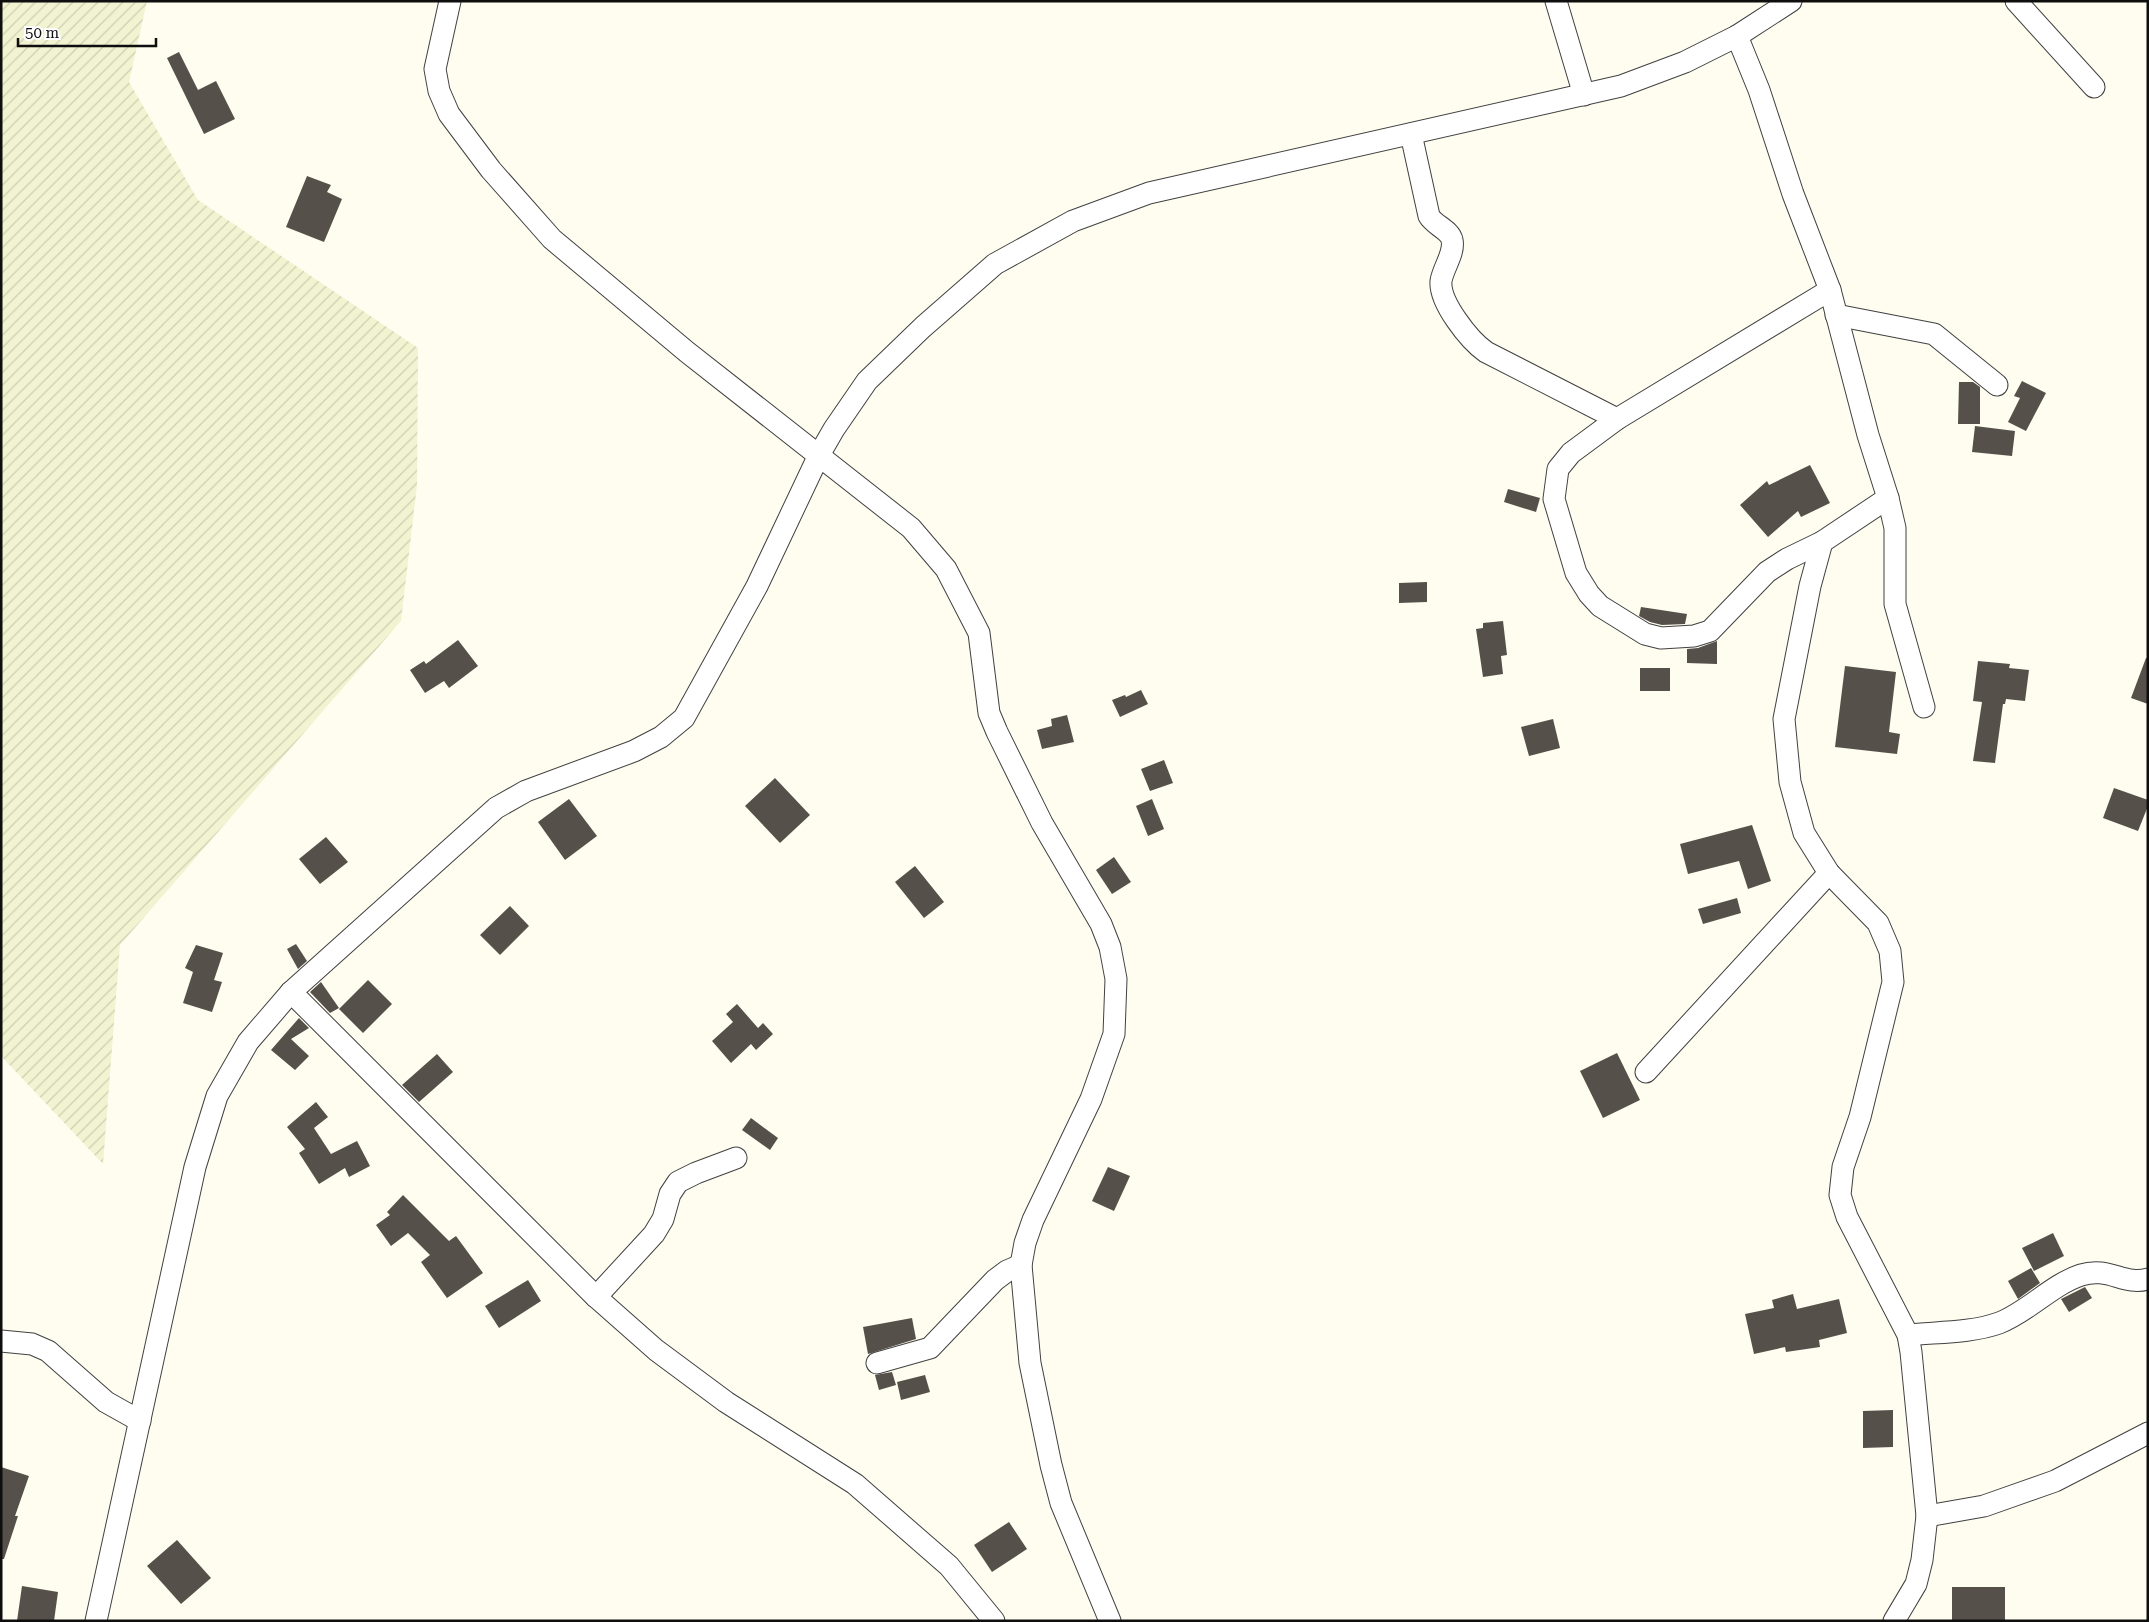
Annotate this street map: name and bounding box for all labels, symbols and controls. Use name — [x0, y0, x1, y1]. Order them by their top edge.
scale bar — [18, 15, 155, 47]
text: 50 m — [25, 24, 60, 42]

